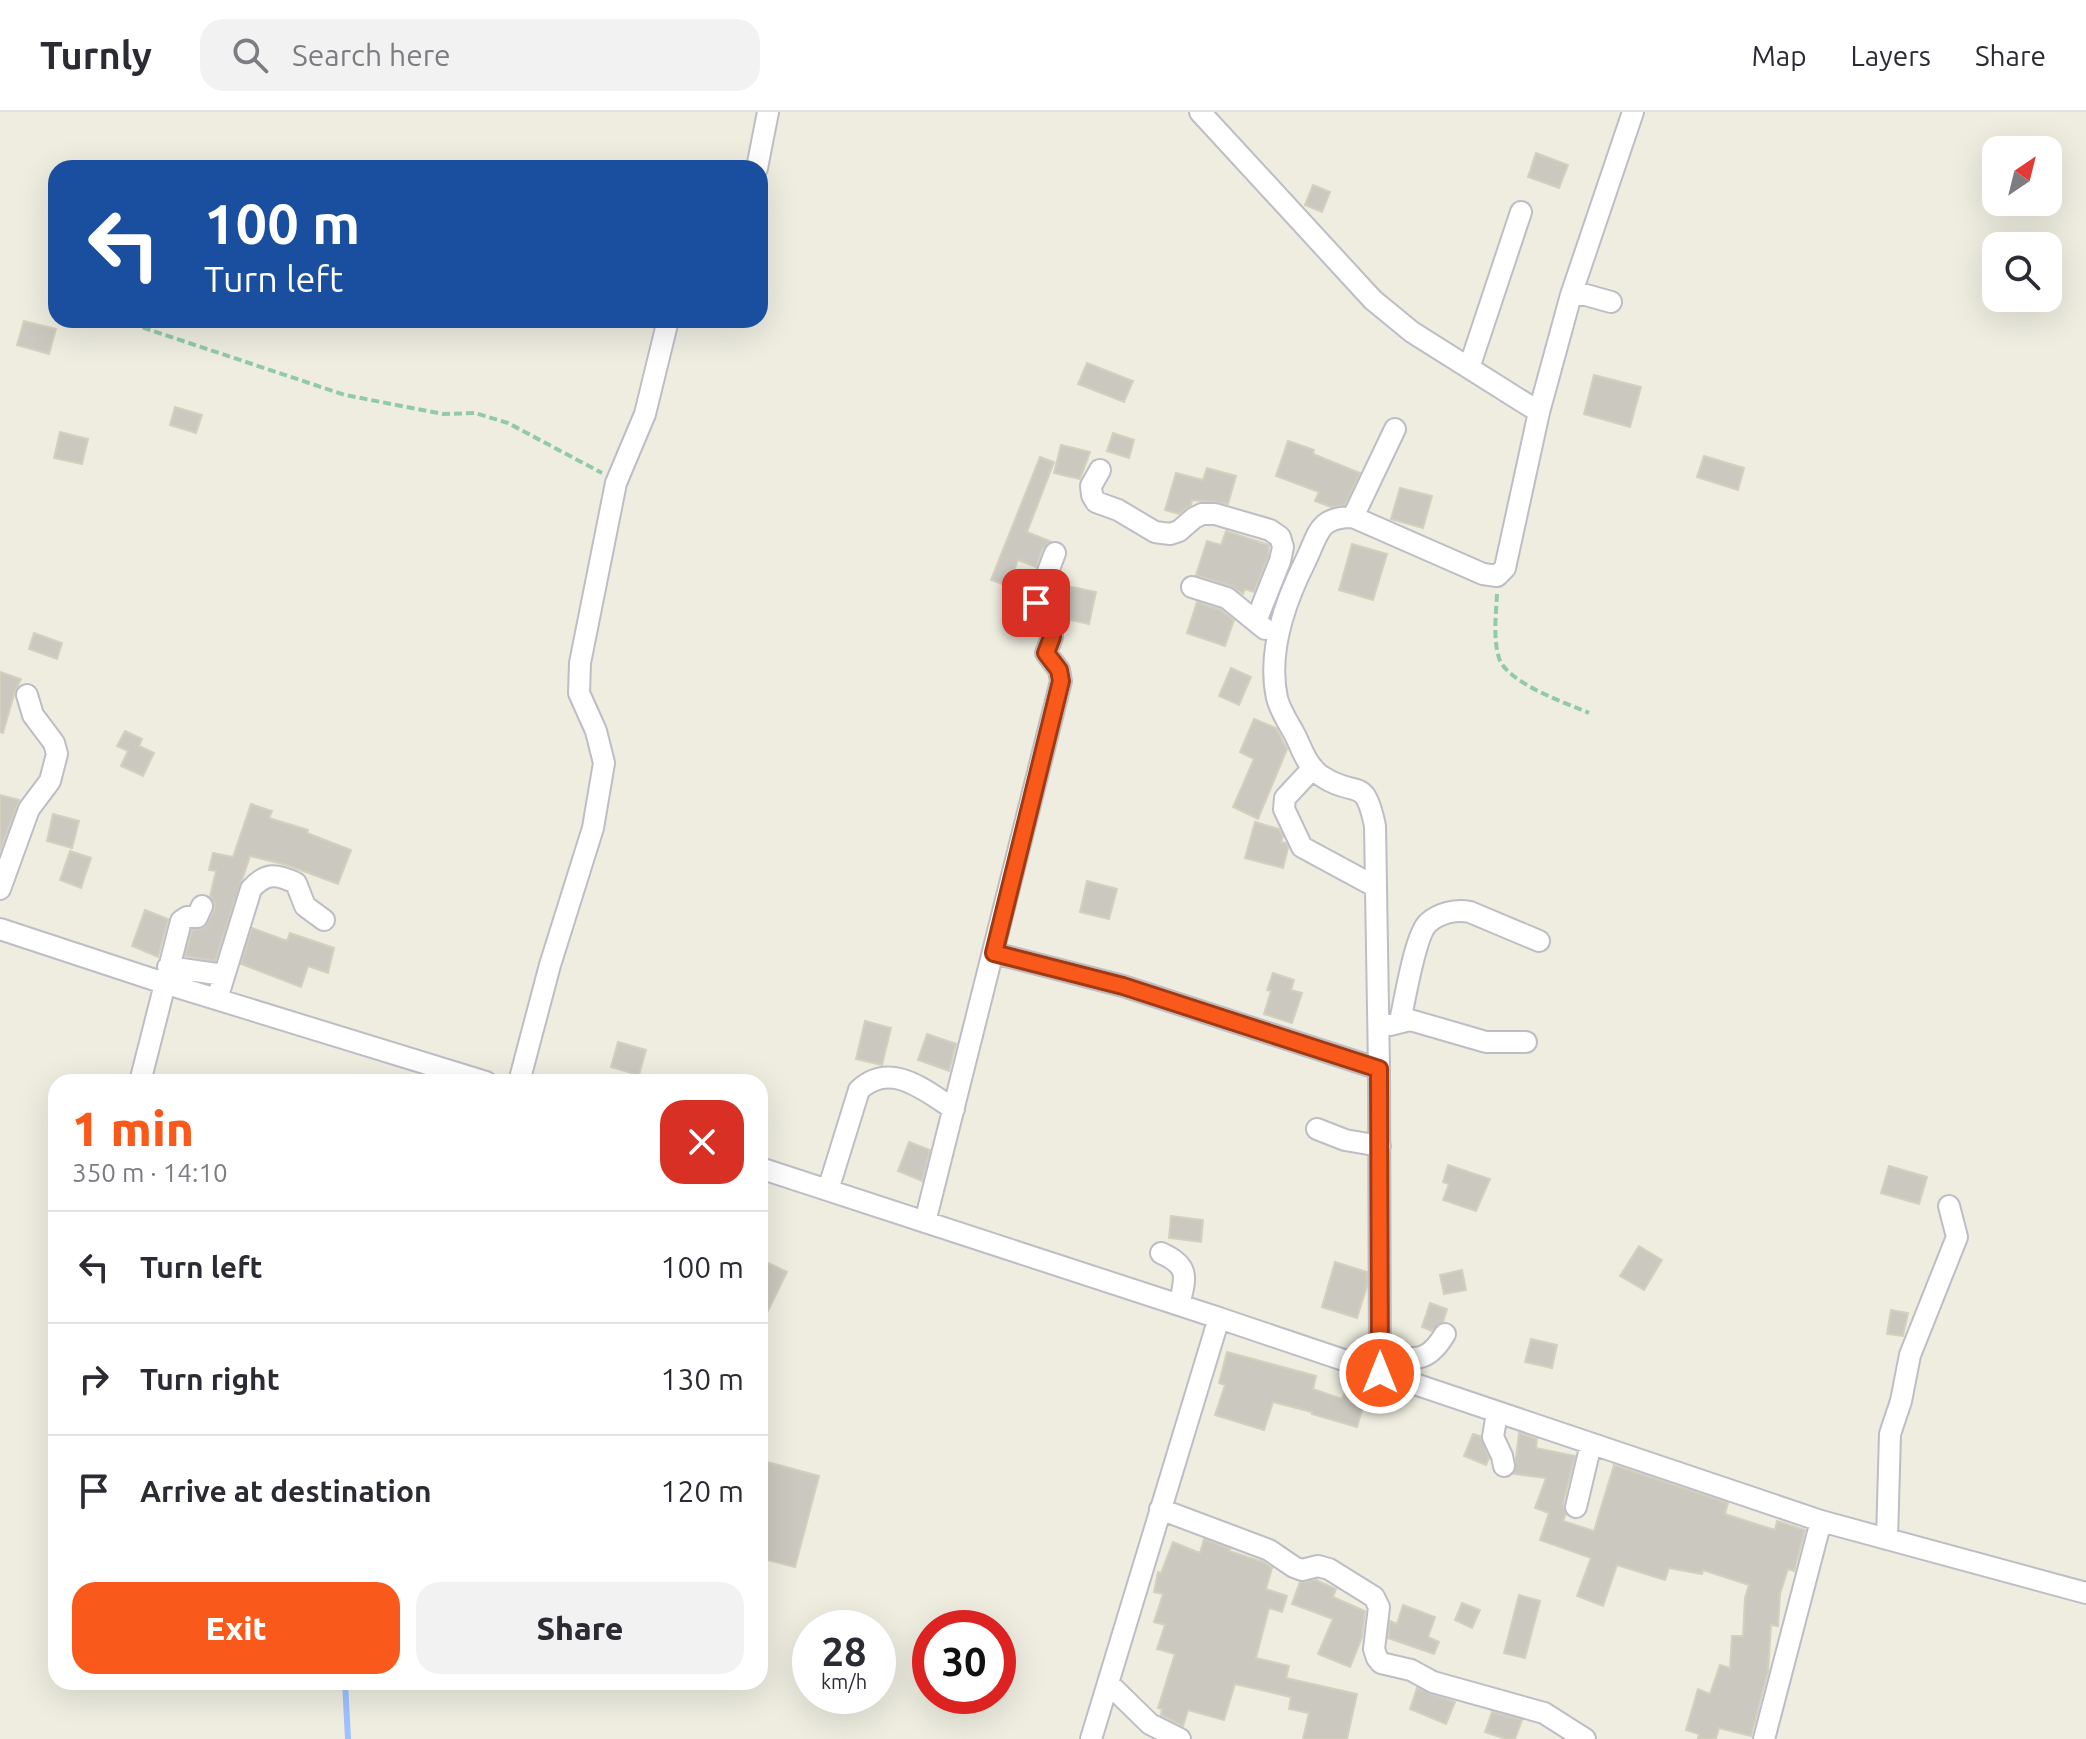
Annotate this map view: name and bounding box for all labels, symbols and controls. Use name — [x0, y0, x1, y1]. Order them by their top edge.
search box — [200, 19, 760, 91]
icon: search — [228, 33, 272, 77]
text: Turnly — [40, 34, 152, 76]
text: Search here — [292, 38, 451, 72]
text: Map — [1751, 40, 1807, 71]
text: Layers — [1851, 40, 1931, 71]
text: Share — [1975, 40, 2046, 71]
north arrow — [1982, 136, 2062, 216]
map controls — [1982, 136, 2062, 312]
icon: left — [72, 192, 176, 296]
text: 100 m — [204, 192, 360, 255]
button: search — [1982, 232, 2062, 312]
text: Turn left — [204, 258, 343, 299]
pin — [1002, 569, 1070, 637]
icon: arrive — [1014, 581, 1058, 625]
button: close — [660, 1100, 744, 1184]
text: 1 min — [72, 1101, 194, 1155]
text: 350 m · 14:10 — [72, 1158, 228, 1187]
icon: left — [72, 1245, 116, 1289]
text: Turn left — [140, 1250, 262, 1284]
text: 100 m — [660, 1250, 744, 1284]
position arrow — [1338, 1331, 1422, 1415]
icon: right — [72, 1357, 116, 1401]
text: Turn right — [140, 1362, 280, 1396]
text: 130 m — [660, 1362, 744, 1396]
icon: arrive — [72, 1469, 116, 1513]
text: Arrive at destination — [140, 1474, 432, 1508]
text: 120 m — [660, 1474, 744, 1508]
button: Exit — [72, 1582, 400, 1674]
button: Share — [416, 1582, 744, 1674]
speed limit sign: 30 — [912, 1610, 1016, 1714]
text: 28 — [821, 1629, 867, 1674]
text: km/h — [821, 1670, 867, 1693]

